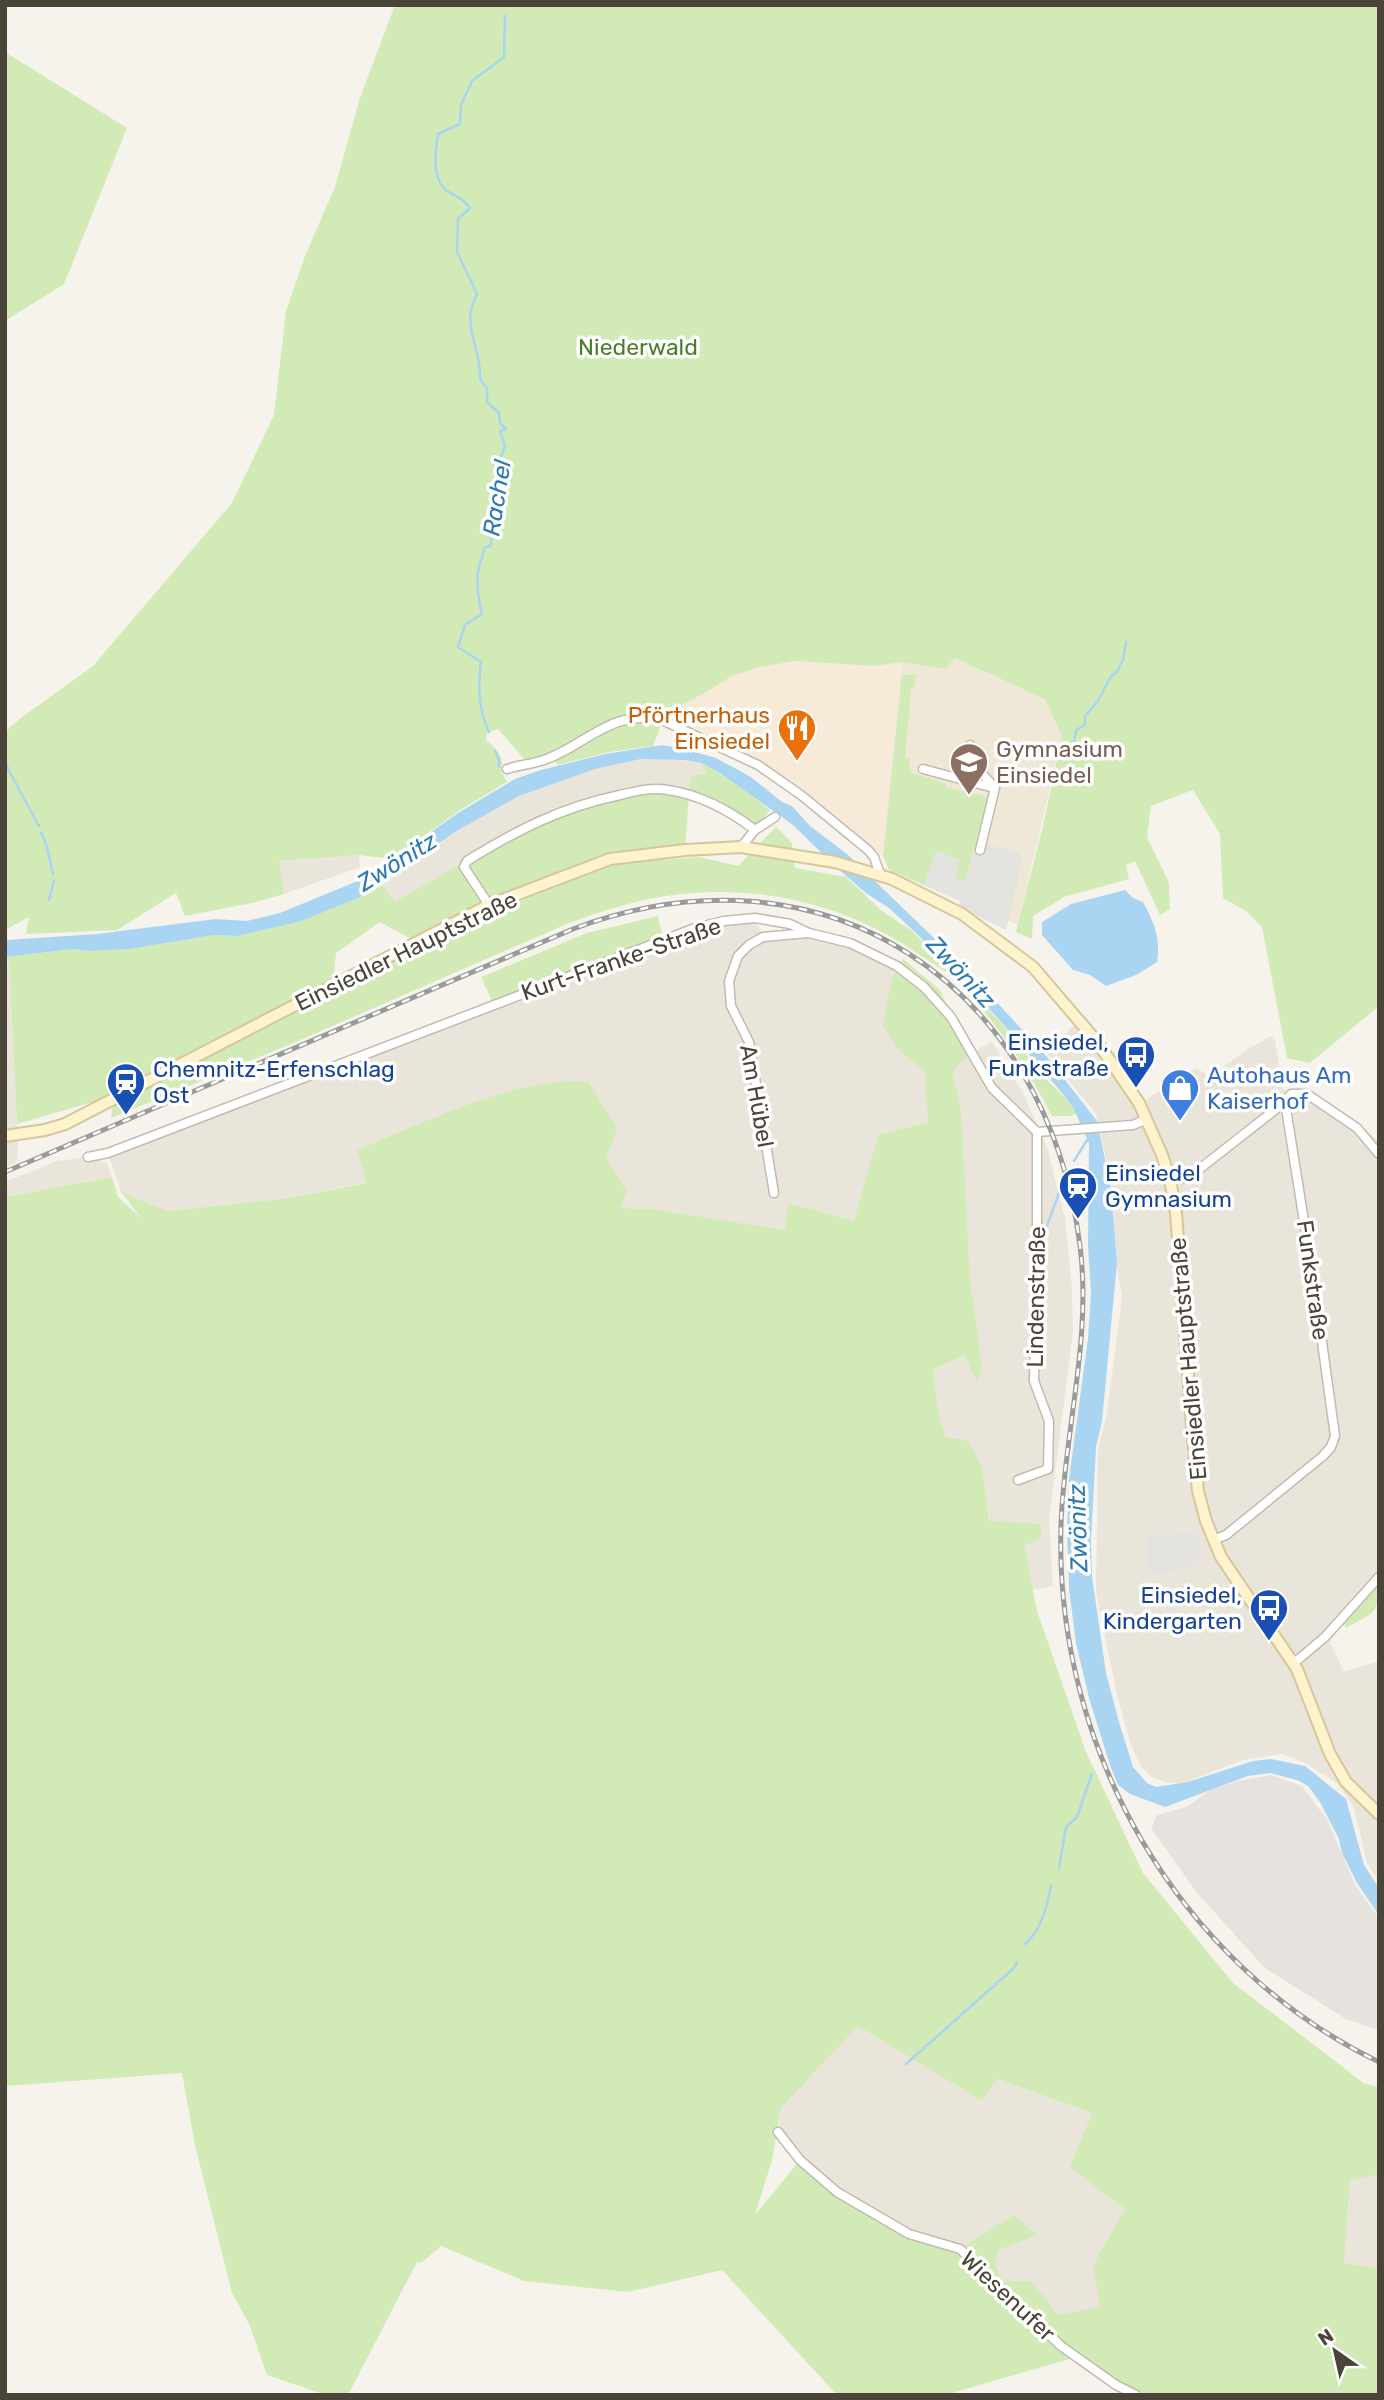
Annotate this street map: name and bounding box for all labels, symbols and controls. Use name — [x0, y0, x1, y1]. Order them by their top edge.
park label: Niederwald — [578, 333, 698, 361]
water label: Rachel — [477, 457, 517, 538]
place label: Pförtnerhaus Einsiedel — [628, 701, 770, 755]
restaurant icon: Pförtnerhaus Einsiedel — [776, 707, 818, 762]
place label: Gymnasium Einsiedel — [996, 735, 1123, 789]
school or university icon: Gymnasium Einsiedel — [948, 741, 990, 796]
water label: Zwönitz — [351, 827, 442, 898]
street label: Einsiedler Hauptstraße — [290, 885, 522, 1017]
street label: Kurt-Franke-Straße — [517, 912, 725, 1006]
water label: Zwönitz — [920, 929, 1001, 1014]
place label: Einsiedel, Funkstraße — [988, 1028, 1109, 1082]
bus stop icon: Einsiedel, Funkstraße — [1115, 1034, 1157, 1089]
street label: Am Hübel — [734, 1042, 780, 1150]
place label: Chemnitz-Erfenschlag Ost — [153, 1055, 395, 1109]
station icon: Chemnitz-Erfenschlag Ost — [105, 1061, 147, 1116]
place label: Autohaus Am Kaiserhof — [1207, 1061, 1351, 1115]
shop icon: Autohaus Am Kaiserhof — [1159, 1067, 1201, 1122]
place label: Einsiedel Gymnasium — [1105, 1159, 1232, 1213]
station icon: Einsiedel Gymnasium — [1057, 1165, 1099, 1220]
street label: Funkstraße — [1291, 1218, 1335, 1342]
street label: Lindenstraße — [1021, 1226, 1051, 1368]
street label: Einsiedler Hauptstraße — [1163, 1236, 1213, 1482]
water label: Zwönitz — [1062, 1483, 1094, 1574]
place label: Einsiedel, Kindergarten — [1103, 1581, 1242, 1635]
bus stop icon: Einsiedel, Kindergarten — [1248, 1587, 1290, 1642]
street label: Wiesenufer — [955, 2245, 1061, 2347]
north arrow — [1300, 2316, 1370, 2386]
text: N — [1314, 2324, 1338, 2351]

